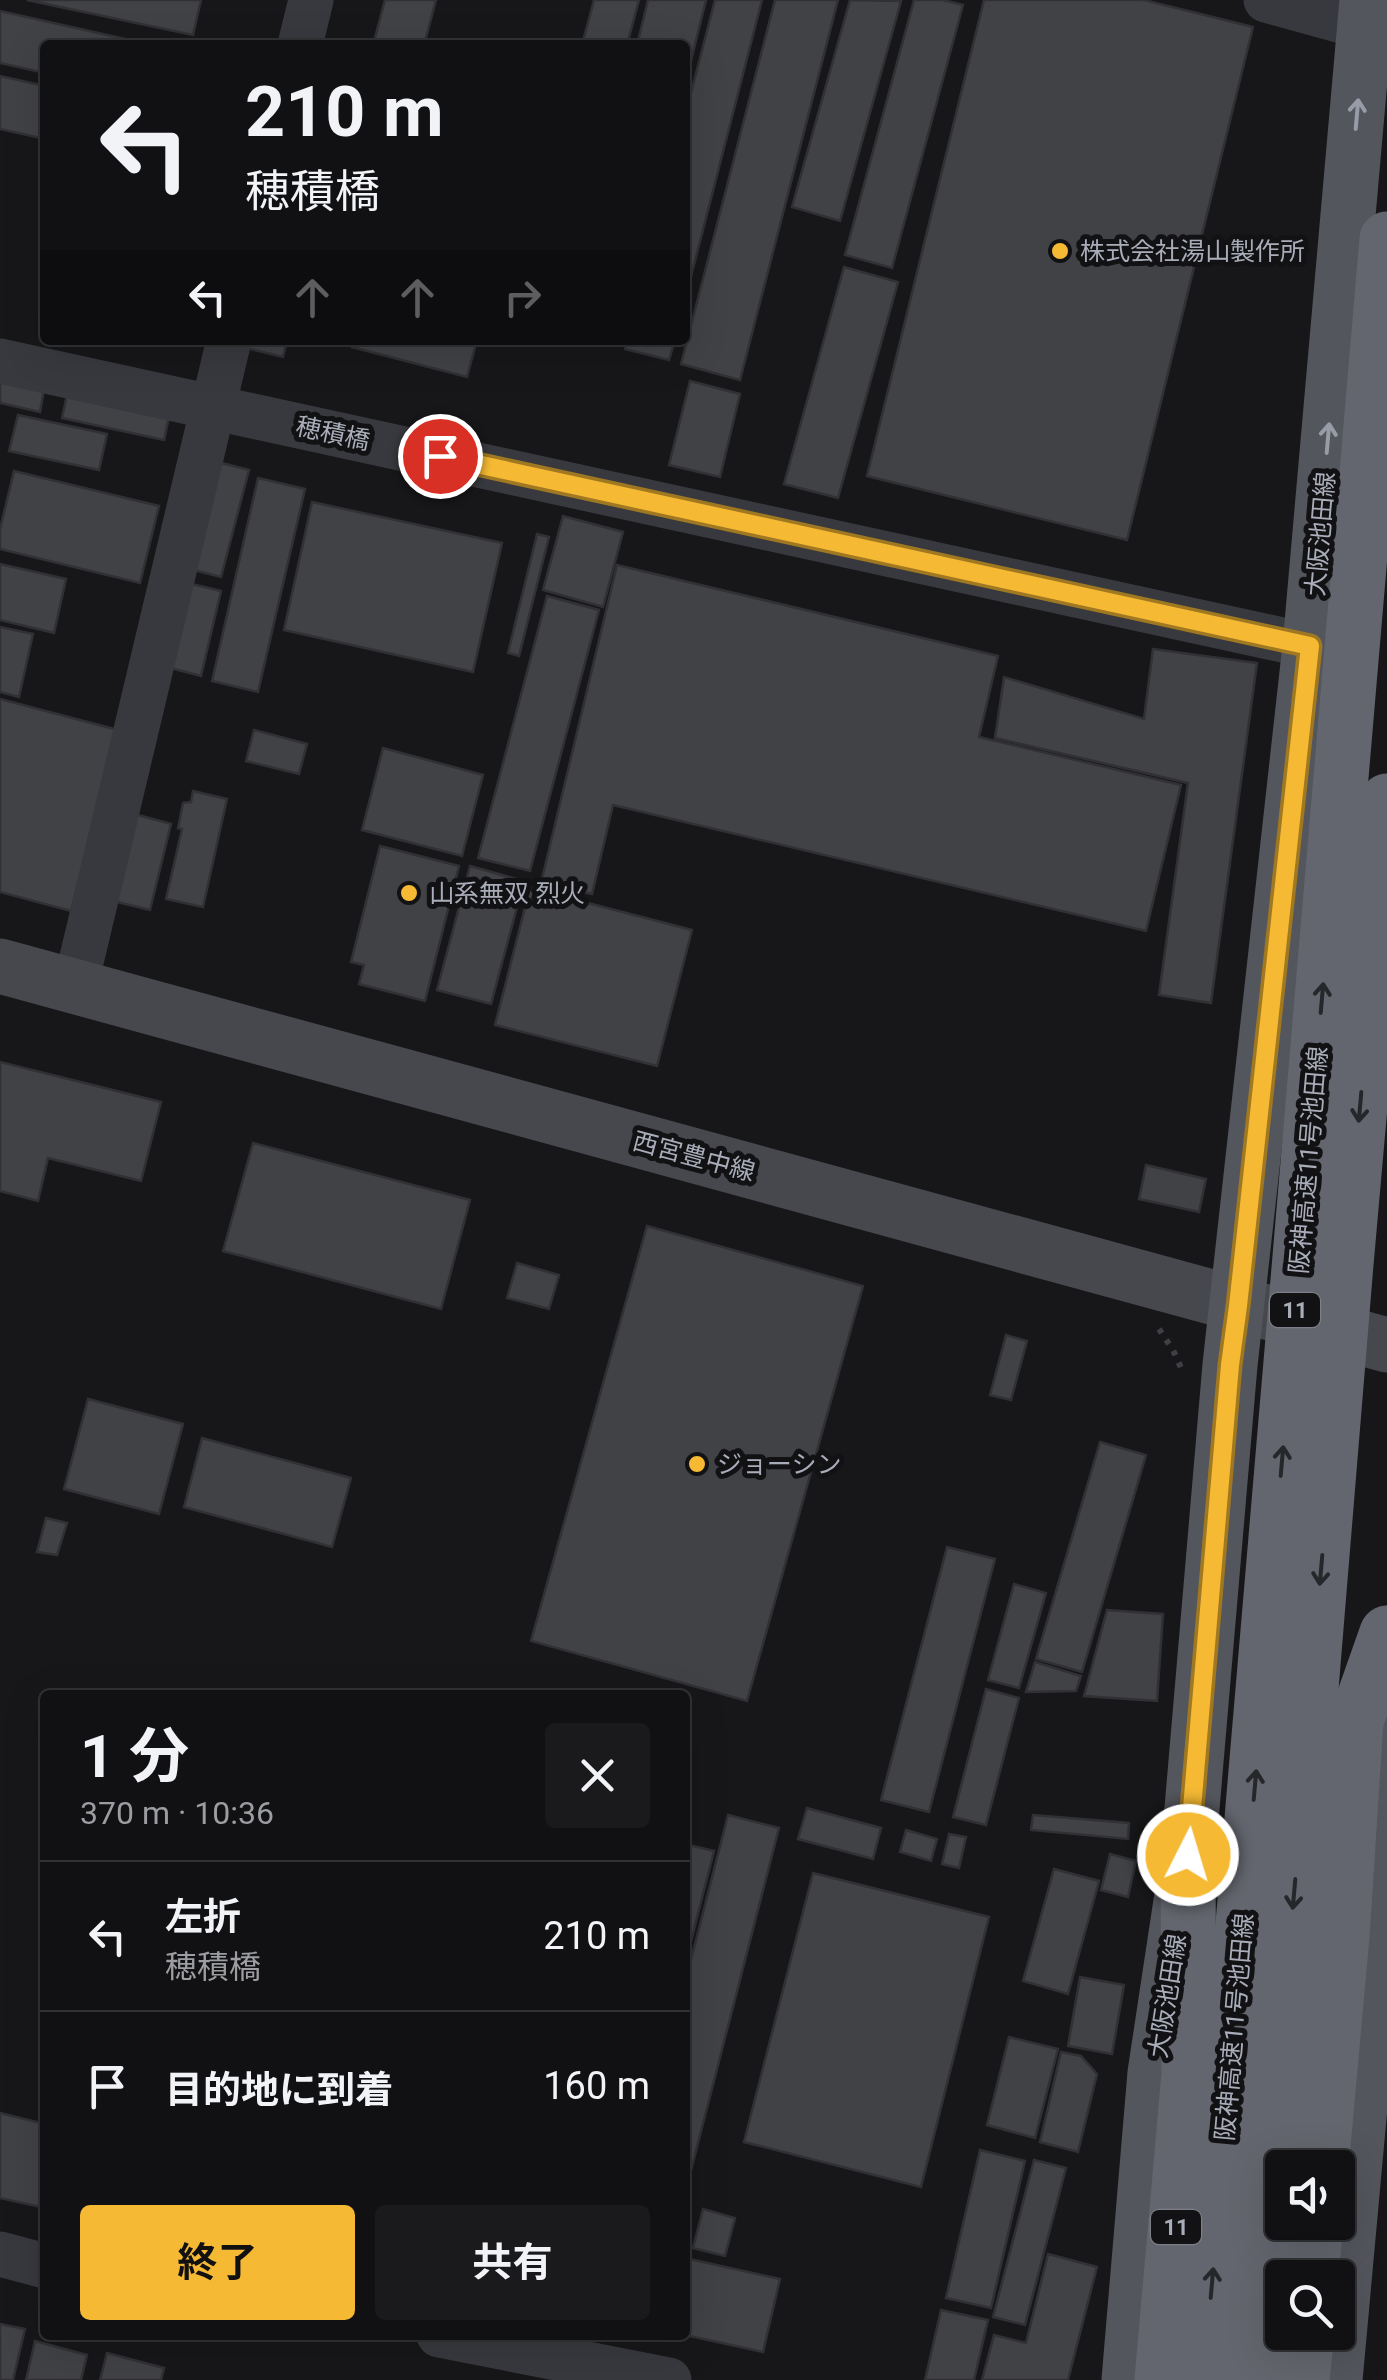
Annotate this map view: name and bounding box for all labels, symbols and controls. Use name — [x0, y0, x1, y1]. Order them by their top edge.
text: 210 m — [245, 71, 444, 153]
icon: left — [80, 80, 210, 210]
one-way arrow — [1347, 99, 1366, 131]
text: 穂積橋 — [245, 165, 380, 218]
place label: 株式会社湯山製作所 — [1080, 237, 1305, 266]
marker: 株式会社湯山製作所 — [1049, 240, 1071, 262]
icon: left — [180, 270, 235, 325]
icon: ahead — [285, 270, 340, 325]
icon: ahead — [390, 270, 445, 325]
icon: right — [495, 270, 550, 325]
street label: 穂積橋 — [293, 412, 373, 455]
pin — [398, 414, 483, 499]
one-way arrow — [1319, 423, 1338, 455]
icon: arrive — [413, 429, 468, 484]
street label: 大阪池田線 — [1301, 471, 1340, 598]
place label: 山系無双 烈火 — [429, 879, 585, 908]
marker: 山系無双 烈火 — [398, 882, 420, 904]
one-way arrow — [1312, 982, 1331, 1014]
street label: 阪神高速11号池田線 — [1284, 1045, 1333, 1275]
one-way arrow — [1350, 1090, 1369, 1123]
street label: 西宮豊中線 — [630, 1126, 758, 1187]
road number: 11 — [1270, 1293, 1320, 1327]
one-way arrow — [1273, 1445, 1292, 1477]
place label: ジョーシン — [717, 1450, 842, 1479]
marker: ジョーシン — [686, 1453, 708, 1475]
one-way arrow — [1311, 1554, 1330, 1586]
text: 1 分 — [80, 1721, 189, 1792]
button: close — [545, 1723, 650, 1828]
one-way arrow — [1245, 1769, 1264, 1801]
text: 370 m · 10:36 — [80, 1794, 274, 1832]
position arrow — [1136, 1803, 1240, 1907]
one-way arrow — [1284, 1878, 1303, 1910]
text: 左折 — [165, 1895, 241, 1939]
icon: left — [80, 1909, 135, 1964]
street label: 阪神高速11号池田線 — [1210, 1912, 1259, 2142]
text: 210 m — [543, 1914, 650, 1958]
street label: 大阪池田線 — [1143, 1932, 1192, 2060]
text: 穂積橋 — [165, 1948, 261, 1986]
icon: arrive — [80, 2059, 135, 2114]
text: 160 m — [543, 2064, 650, 2108]
text: 目的地に到着 — [165, 2068, 393, 2112]
map controls — [1265, 2150, 1355, 2350]
button: sound — [1265, 2150, 1355, 2240]
button: 終了 — [80, 2205, 355, 2320]
button: 共有 — [375, 2205, 650, 2320]
road number: 11 — [1151, 2210, 1201, 2244]
button: search — [1265, 2260, 1355, 2350]
one-way arrow — [1203, 2267, 1222, 2299]

